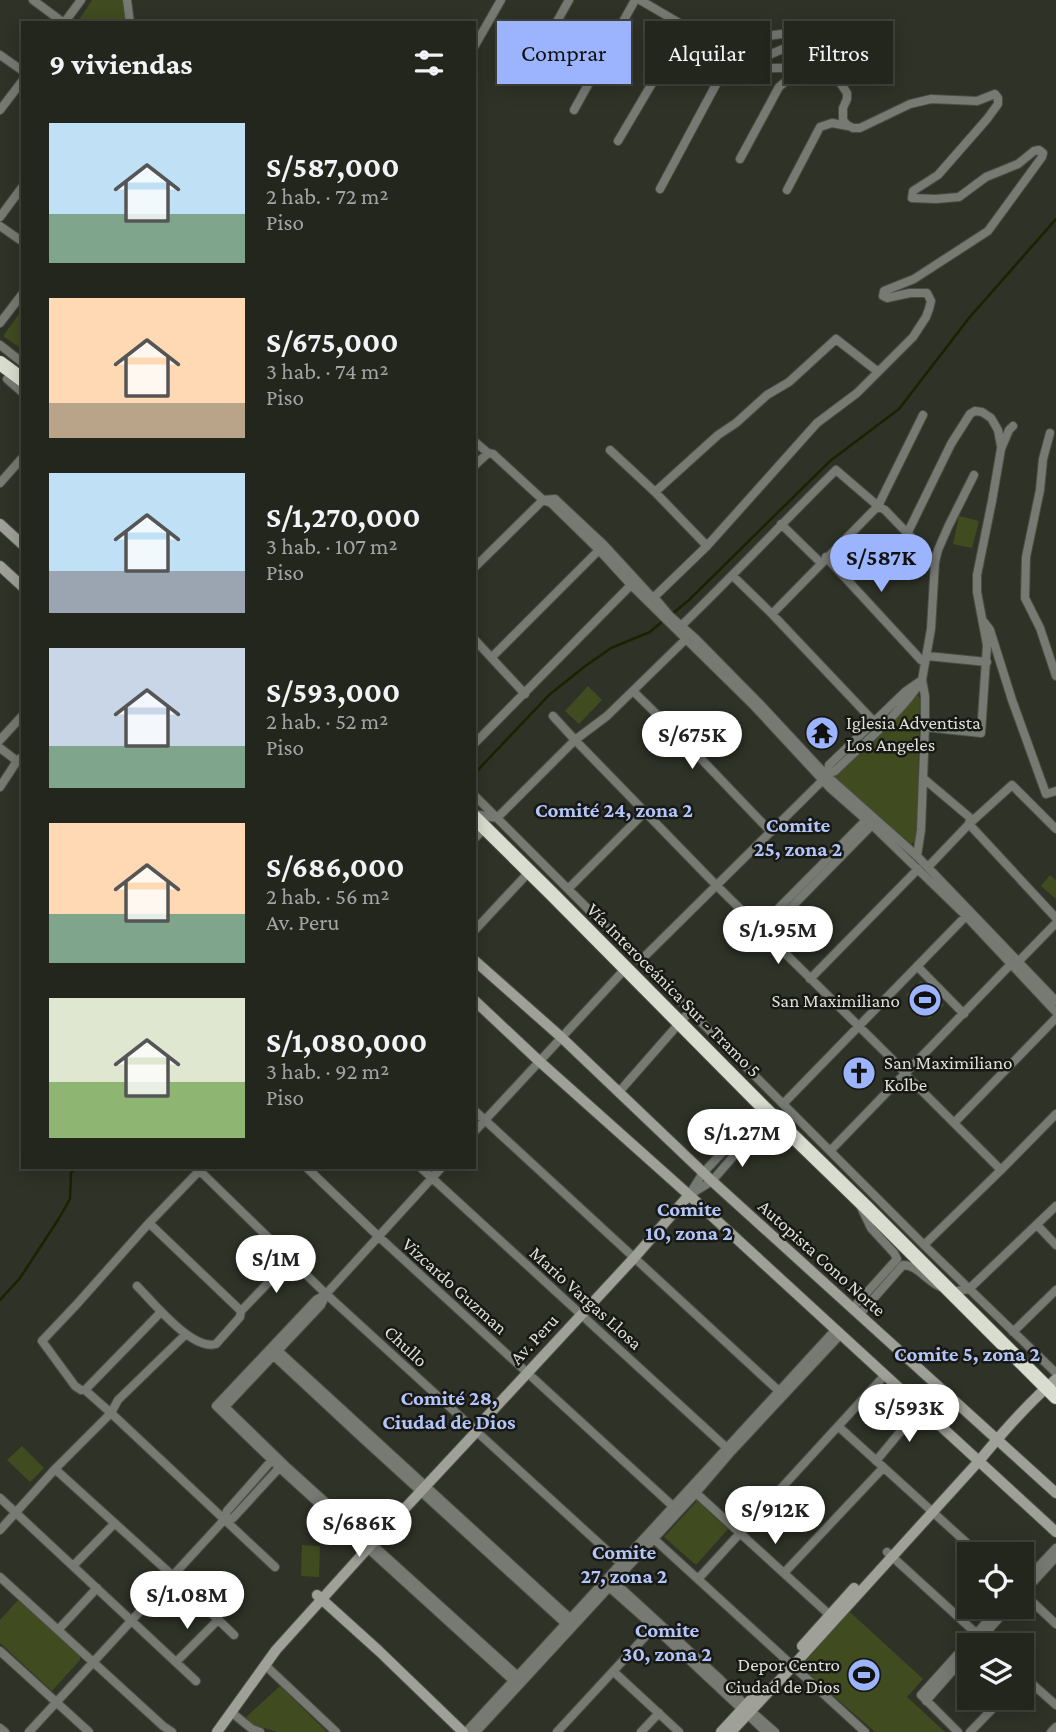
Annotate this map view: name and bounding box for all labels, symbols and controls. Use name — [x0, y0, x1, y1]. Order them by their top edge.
chip: Comprar — [497, 21, 631, 84]
chip: Alquilar — [645, 21, 770, 84]
chip: Filtros — [784, 21, 893, 84]
icon: filters — [410, 44, 448, 82]
text: 9 viviendas — [49, 47, 193, 80]
text: S/587,000 — [266, 150, 399, 183]
icon: home — [105, 151, 189, 235]
text: 2 hab. · 72 m² — [266, 183, 389, 209]
text: Piso — [266, 209, 304, 235]
text: S/675,000 — [266, 325, 398, 358]
icon: home — [105, 326, 189, 410]
text: 3 hab. · 74 m² — [266, 358, 388, 384]
text: Piso — [266, 384, 304, 410]
text: S/1,270,000 — [266, 500, 420, 533]
icon: home — [105, 501, 189, 585]
text: 3 hab. · 107 m² — [266, 533, 398, 559]
pin: S/587K — [824, 534, 938, 594]
text: S/587K — [846, 544, 916, 570]
text: Piso — [266, 559, 304, 585]
text: S/593,000 — [266, 675, 400, 708]
icon: home — [105, 676, 189, 760]
text: 2 hab. · 52 m² — [266, 708, 388, 734]
pin: S/675K — [635, 712, 749, 771]
place label: Iglesia Adventista Los Angeles — [846, 712, 981, 755]
temple icon: Iglesia Adventista Los Angeles — [803, 714, 841, 752]
text: S/675K — [658, 721, 726, 747]
text: Piso — [266, 734, 304, 760]
district label: Comité 24, zona 2 — [535, 798, 693, 822]
district label: Comite 25, zona 2 — [754, 813, 842, 861]
text: S/686,000 — [266, 850, 405, 883]
icon: home — [105, 851, 189, 935]
text: 2 hab. · 56 m² — [266, 883, 389, 909]
street label: Vía Interoceánica Sur - Tramo 5 — [583, 899, 765, 1081]
pin: S/1.95M — [713, 906, 843, 966]
text: Av. Peru — [266, 909, 340, 935]
text: S/1.95M — [739, 916, 817, 942]
sports icon: San Maximiliano — [906, 981, 944, 1019]
place label: San Maximiliano — [771, 990, 900, 1011]
text: S/1,080,000 — [266, 1025, 427, 1058]
icon: home — [105, 1026, 189, 1110]
place label: San Maximiliano Kolbe — [884, 1052, 1013, 1095]
church icon: San Maximiliano Kolbe — [840, 1054, 878, 1092]
text: 3 hab. · 92 m² — [266, 1058, 389, 1084]
text: Piso — [266, 1084, 304, 1110]
pin: S/1.27M — [677, 1110, 807, 1169]
text: S/1.27M — [703, 1119, 781, 1145]
street label: Autopista Cono Norte — [754, 1195, 890, 1321]
district label: Comite 10, zona 2 — [645, 1197, 733, 1245]
street label: Vizcardo Guzman — [398, 1233, 512, 1339]
pin: S/1M — [235, 1236, 317, 1295]
street label: Mario Vargas Llosa — [526, 1242, 647, 1354]
text: S/1M — [252, 1245, 300, 1271]
street label: Av. Peru — [506, 1310, 562, 1368]
street label: Chullo — [380, 1321, 432, 1371]
district label: Comite 5, zona 2 — [894, 1342, 1040, 1366]
pin: S/593K — [852, 1384, 966, 1444]
district label: Comité 28, Ciudad de Dios — [382, 1386, 516, 1434]
text: S/593K — [874, 1394, 944, 1420]
pin: S/912K — [718, 1486, 832, 1546]
text: S/912K — [741, 1496, 809, 1522]
pin: S/686K — [302, 1500, 416, 1559]
text: S/686K — [323, 1509, 395, 1535]
district label: Comite 27, zona 2 — [581, 1540, 668, 1588]
map controls — [957, 1542, 1034, 1710]
button: locate — [957, 1542, 1034, 1619]
pin: S/1.08M — [122, 1572, 252, 1631]
text: S/1.08M — [146, 1581, 228, 1607]
district label: Comite 30, zona 2 — [622, 1618, 712, 1666]
button: layers — [957, 1633, 1034, 1710]
place label: Depor Centro Ciudad de Dios — [725, 1654, 840, 1697]
sports icon: Depor Centro Ciudad de Dios — [845, 1656, 883, 1694]

